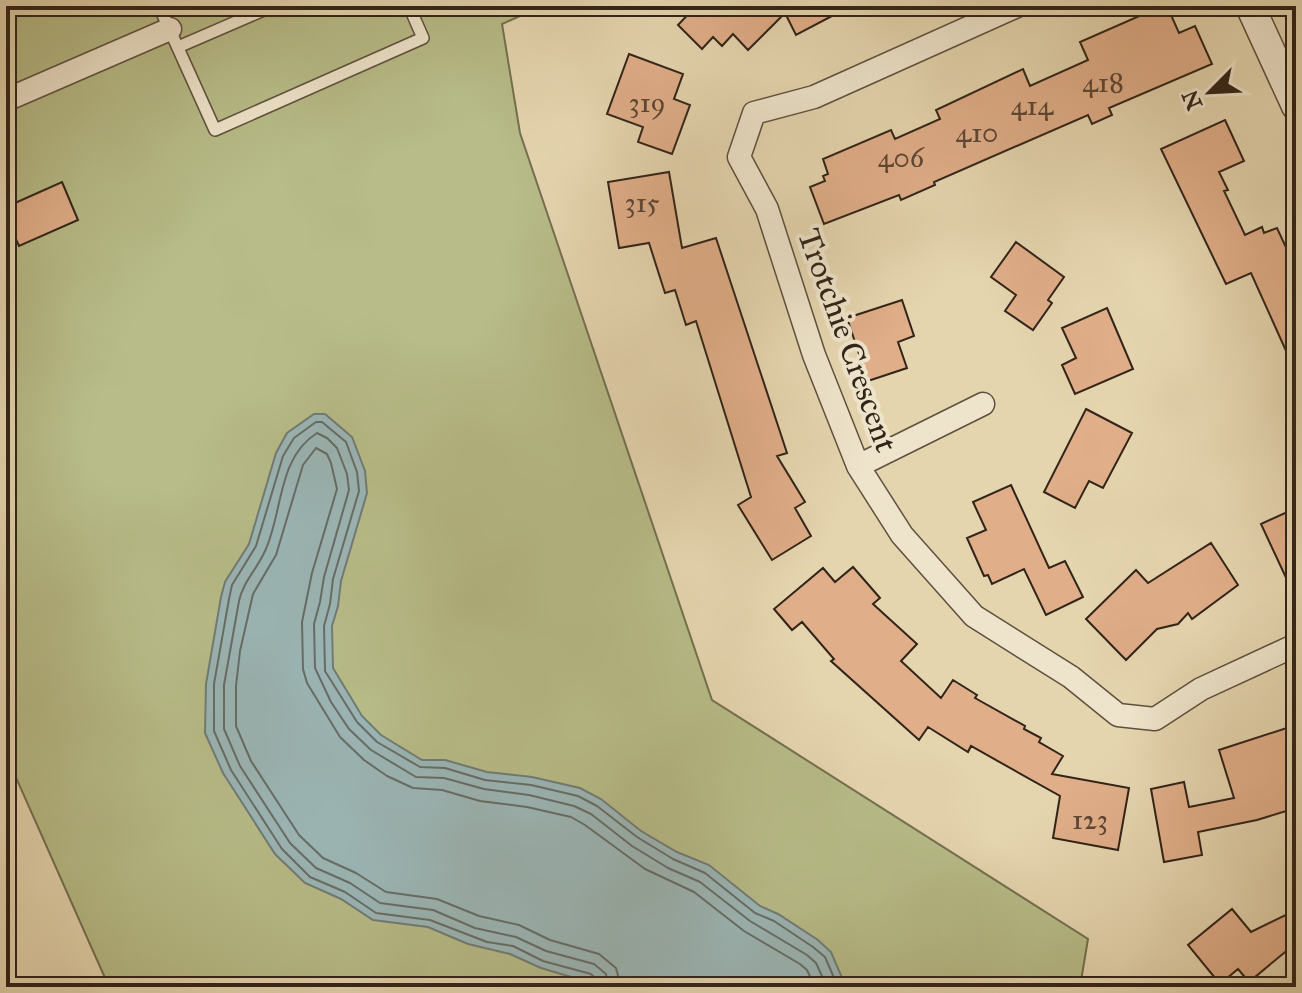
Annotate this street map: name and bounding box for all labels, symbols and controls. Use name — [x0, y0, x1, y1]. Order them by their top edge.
north arrow — [1170, 52, 1250, 132]
house number: 418 — [1082, 65, 1124, 100]
house number: 319 — [628, 85, 666, 120]
text: N — [1176, 86, 1208, 114]
house number: 414 — [1011, 88, 1055, 123]
house number: 410 — [956, 115, 998, 150]
house number: 406 — [878, 140, 926, 175]
house number: 315 — [624, 185, 660, 220]
street label: Trotchie Crescent — [789, 223, 906, 457]
house number: 123 — [1072, 802, 1108, 837]

